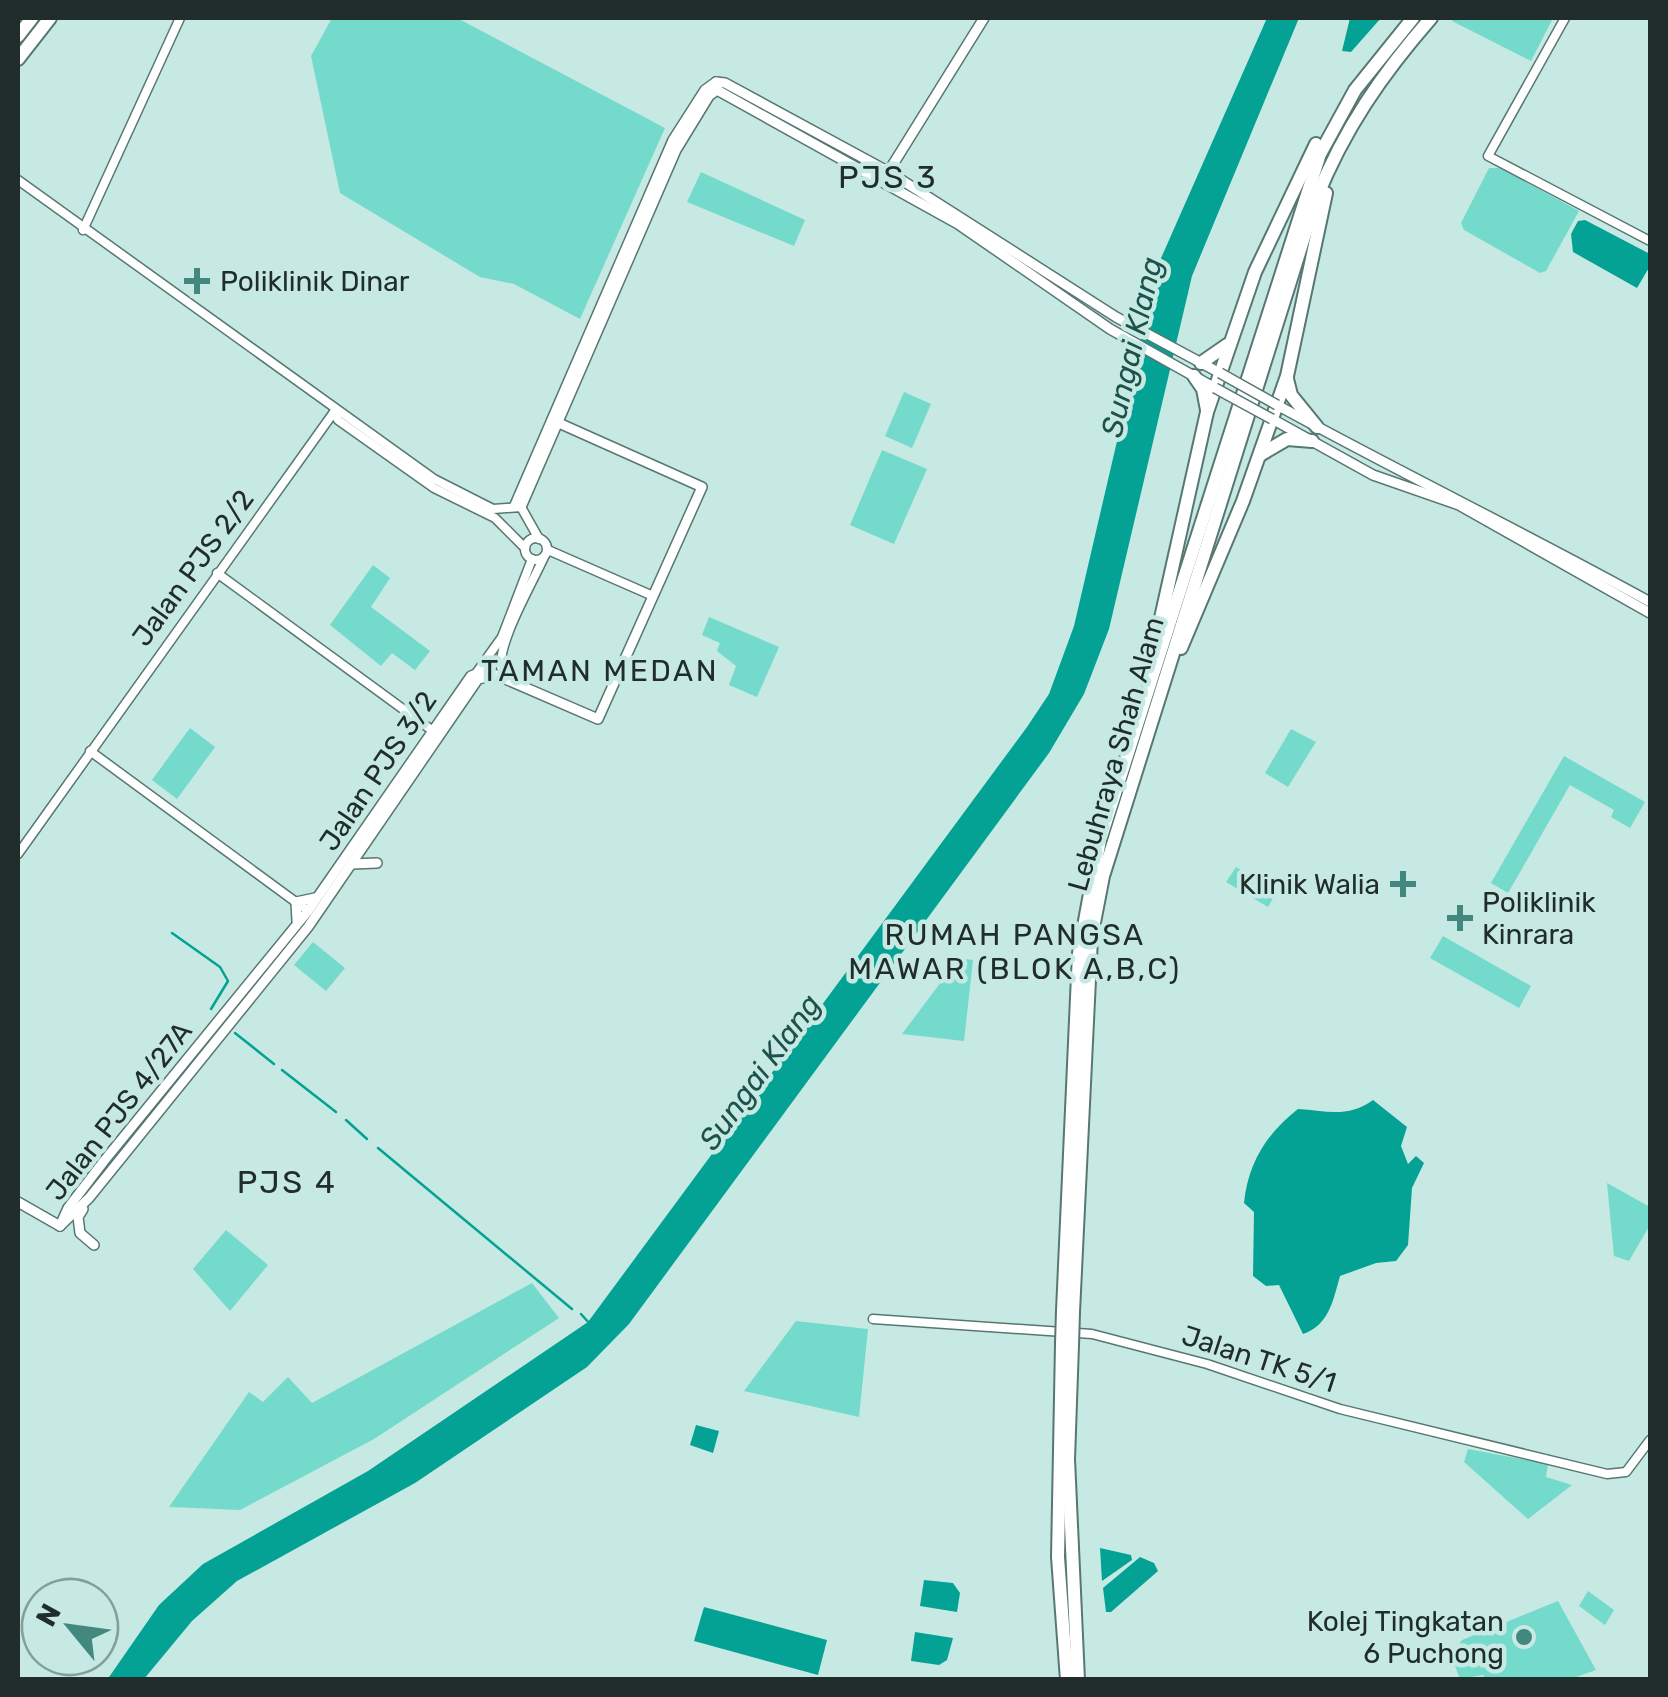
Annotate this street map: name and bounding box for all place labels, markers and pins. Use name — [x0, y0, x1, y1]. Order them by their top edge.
place label: Poliklinik Dinar — [220, 265, 410, 298]
marker: Poliklinik Dinar — [184, 268, 210, 294]
place label: Klinik Walia — [1239, 868, 1380, 901]
marker: Klinik Walia — [1390, 871, 1416, 897]
place label: Poliklinik Kinrara — [1482, 886, 1596, 951]
marker: Poliklinik Kinrara — [1447, 905, 1473, 931]
place label: Kolej Tingkatan 6 Puchong — [1307, 1605, 1504, 1670]
marker: Kolej Tingkatan 6 Puchong — [1513, 1626, 1535, 1648]

